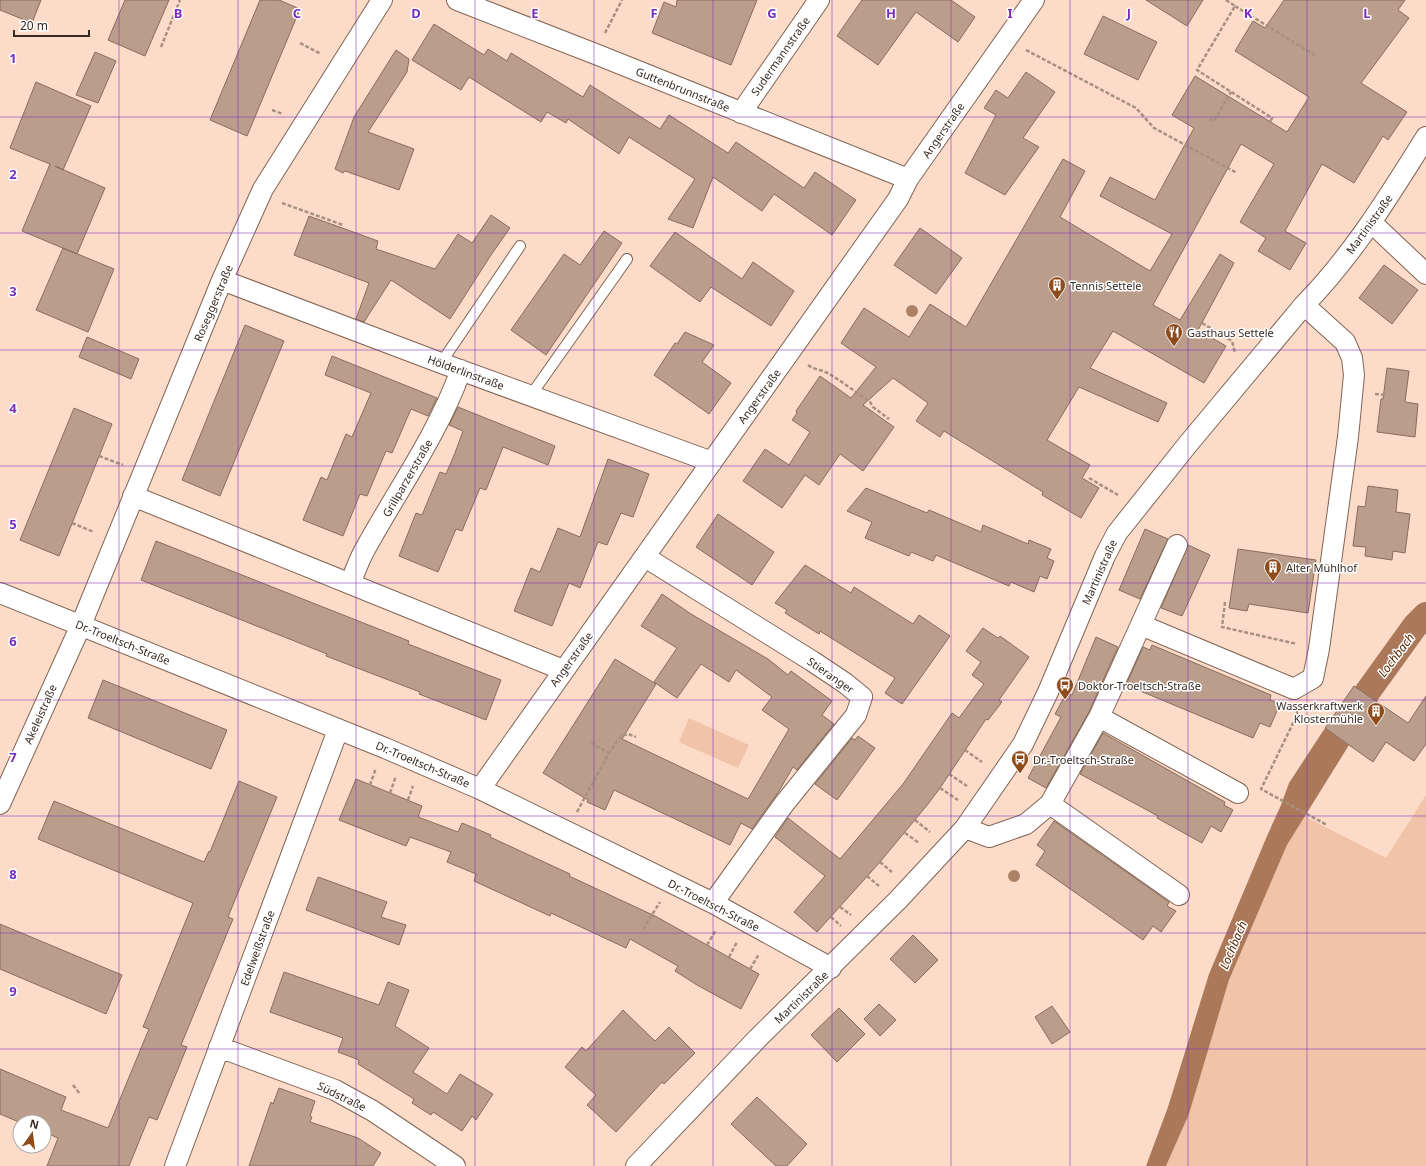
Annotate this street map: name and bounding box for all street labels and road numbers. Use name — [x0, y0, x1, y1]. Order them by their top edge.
street label: Sudermannstraße — [747, 13, 813, 99]
street label: Guttenbrunnstraße — [634, 63, 732, 115]
street label: Angerstraße — [918, 99, 968, 161]
street label: Martinistraße — [1342, 191, 1396, 257]
street label: Roseggerstraße — [190, 262, 236, 344]
street label: Hölderlinstraße — [426, 351, 506, 393]
street label: Angerstraße — [734, 366, 784, 426]
street label: Grillparzerstraße — [379, 436, 435, 520]
street label: Martinistraße — [1078, 537, 1120, 607]
street label: Dr.-Troeltsch-Straße — [73, 616, 173, 668]
street label: Angerstraße — [546, 629, 596, 689]
street label: Stieranger — [805, 653, 858, 697]
street label: Akeleistraße — [20, 682, 60, 746]
street label: Dr.-Troeltsch-Straße — [374, 737, 472, 791]
street label: Dr.-Troeltsch-Straße — [666, 875, 762, 935]
street label: Edelweißstraße — [236, 908, 278, 988]
street label: Martinistraße — [771, 967, 831, 1027]
street label: Südstraße — [315, 1078, 369, 1114]

